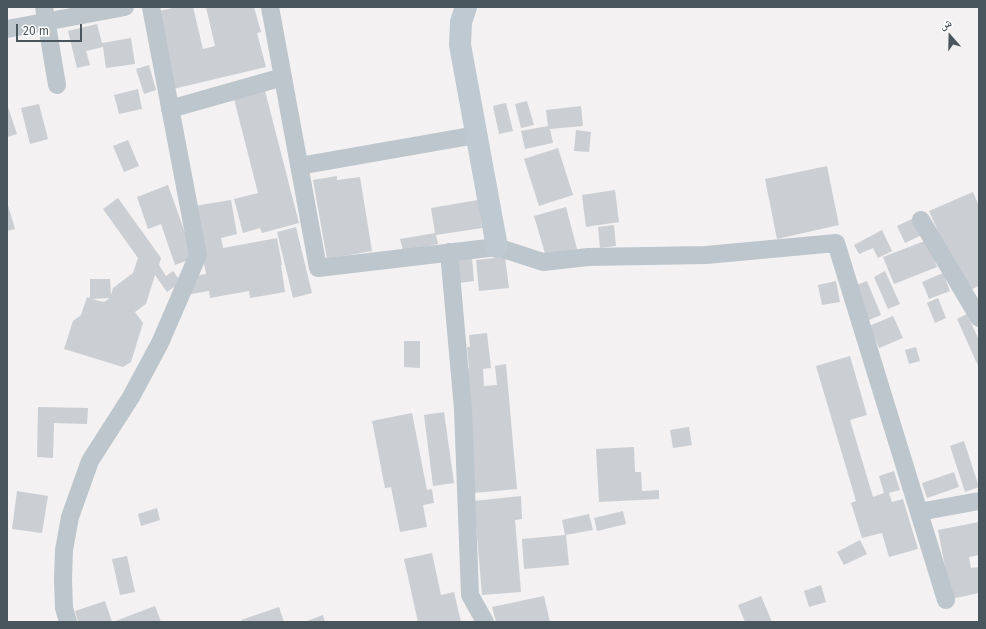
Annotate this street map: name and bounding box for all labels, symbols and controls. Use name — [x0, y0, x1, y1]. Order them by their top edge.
scale bar — [18, 16, 84, 42]
north arrow — [930, 16, 970, 56]
text: ش — [938, 16, 953, 32]
text: 20 m — [23, 24, 49, 38]

